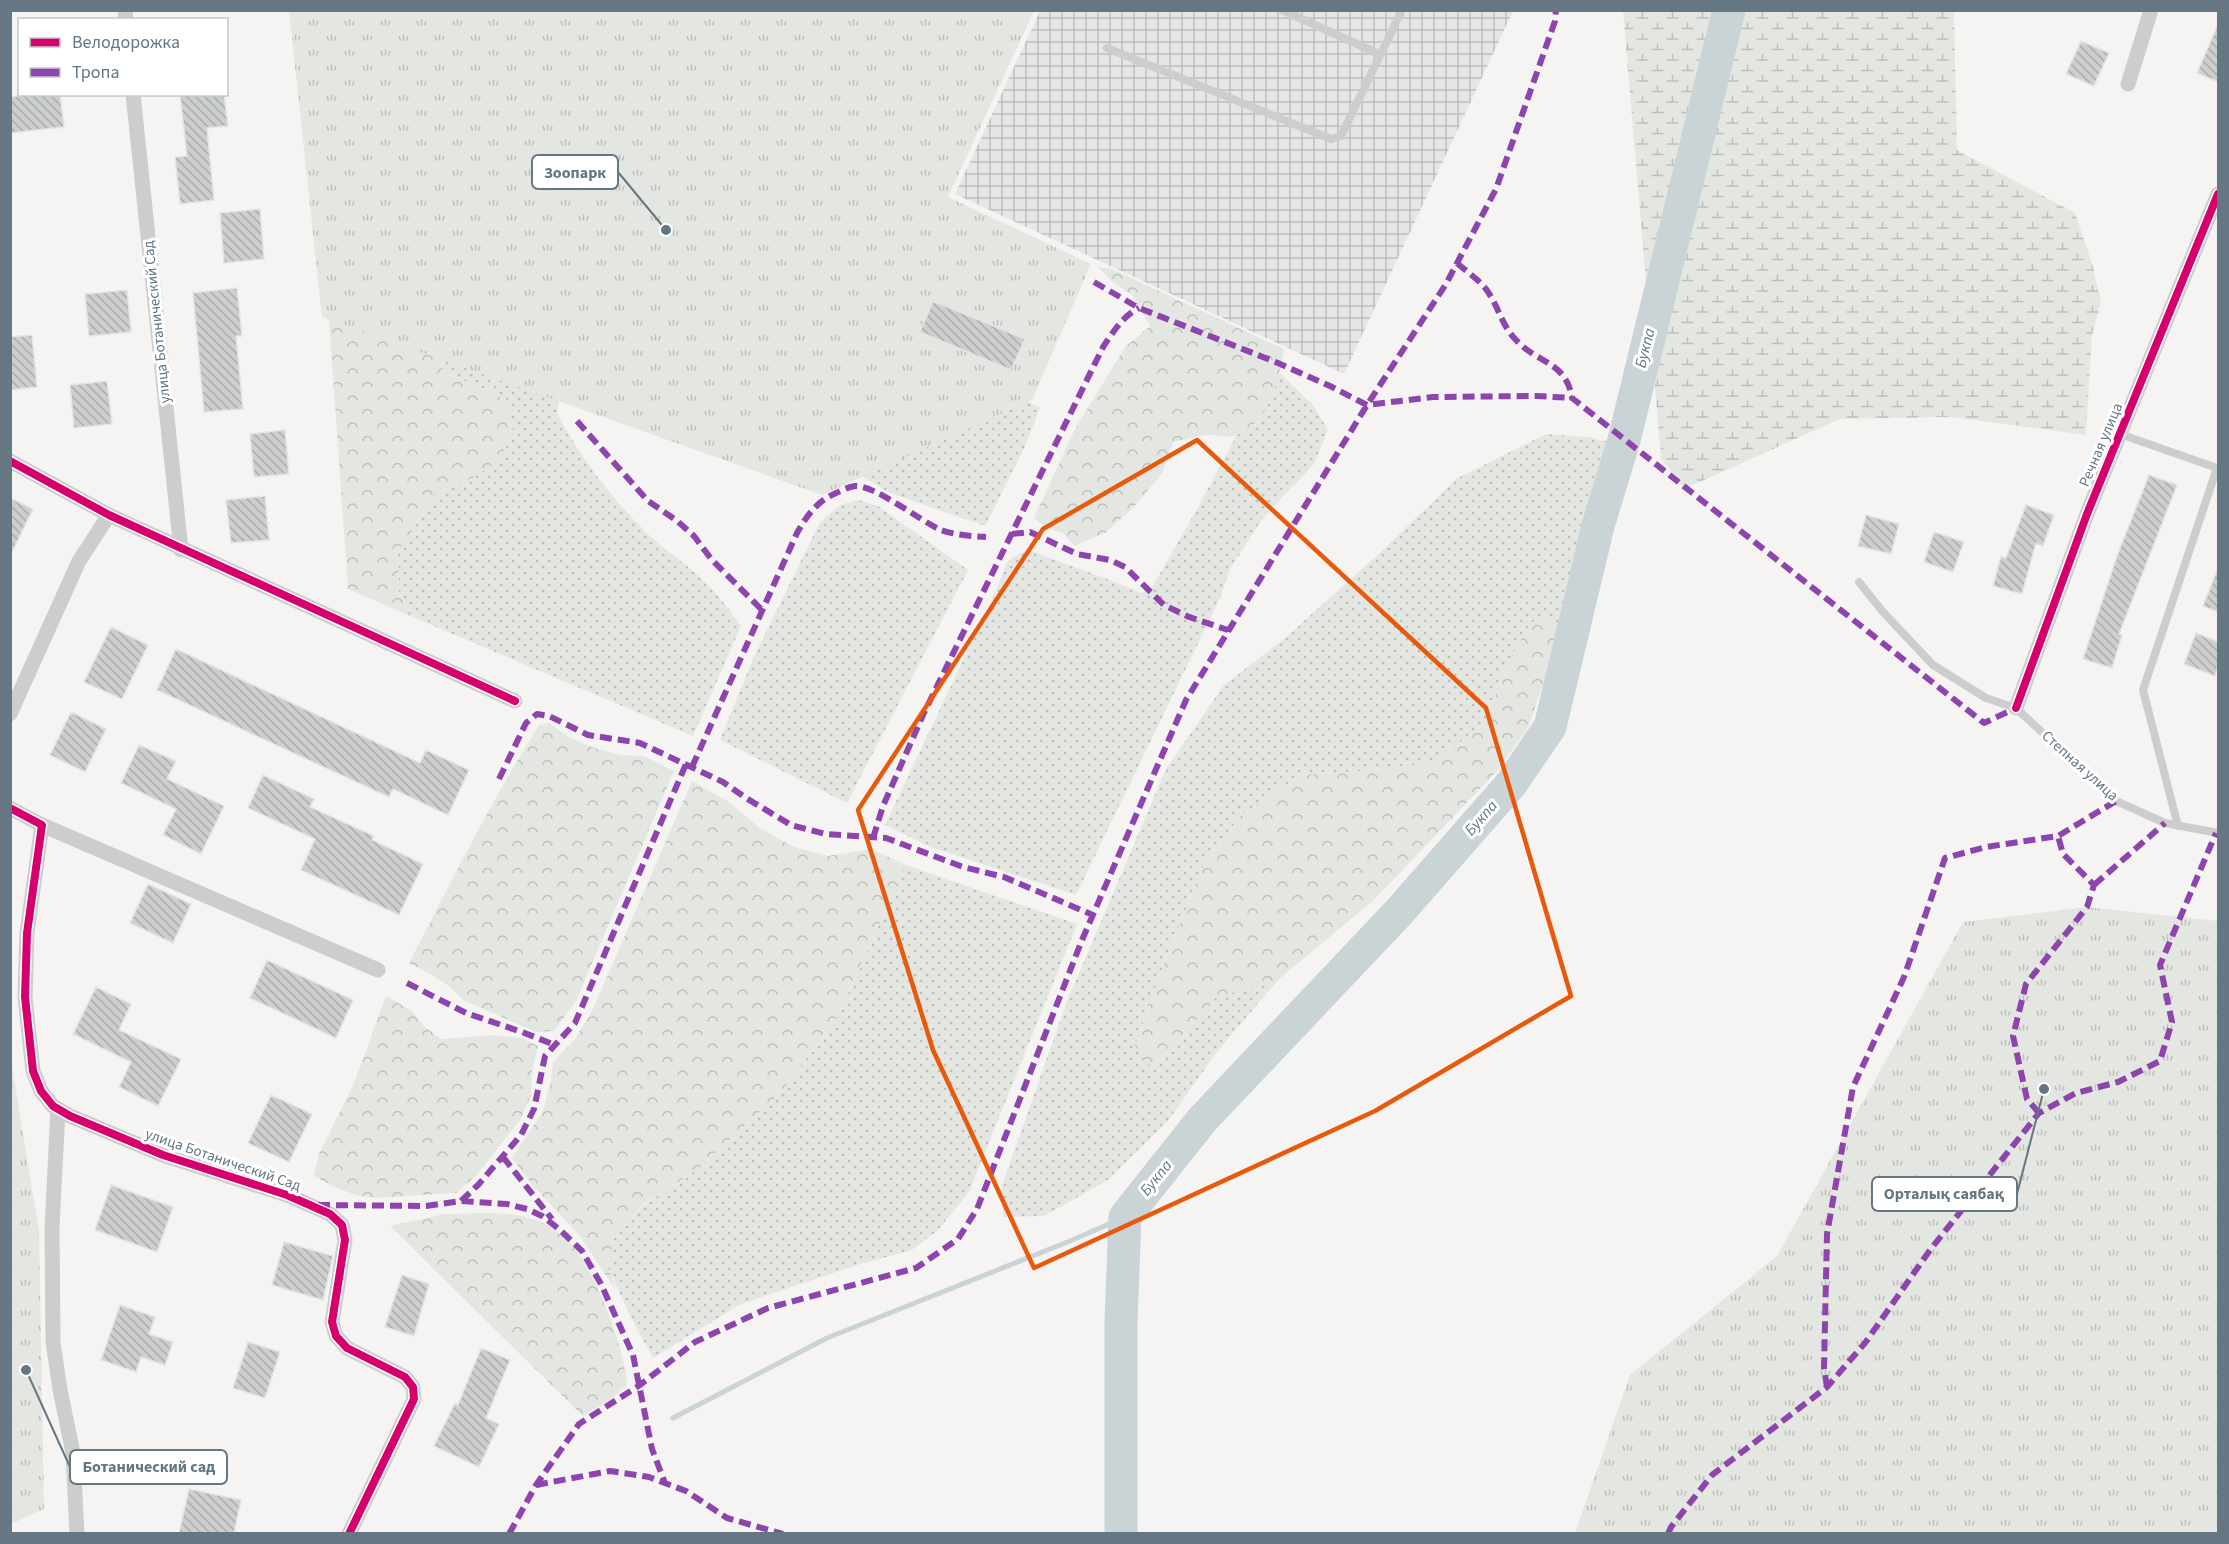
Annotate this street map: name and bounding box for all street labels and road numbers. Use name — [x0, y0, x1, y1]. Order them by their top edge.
street label: улица Ботанический Сад — [138, 240, 176, 404]
street label: Речная улица — [2074, 400, 2128, 490]
street label: Степная улица — [2037, 726, 2123, 806]
street label: улица Ботанический Сад — [142, 1123, 304, 1197]

